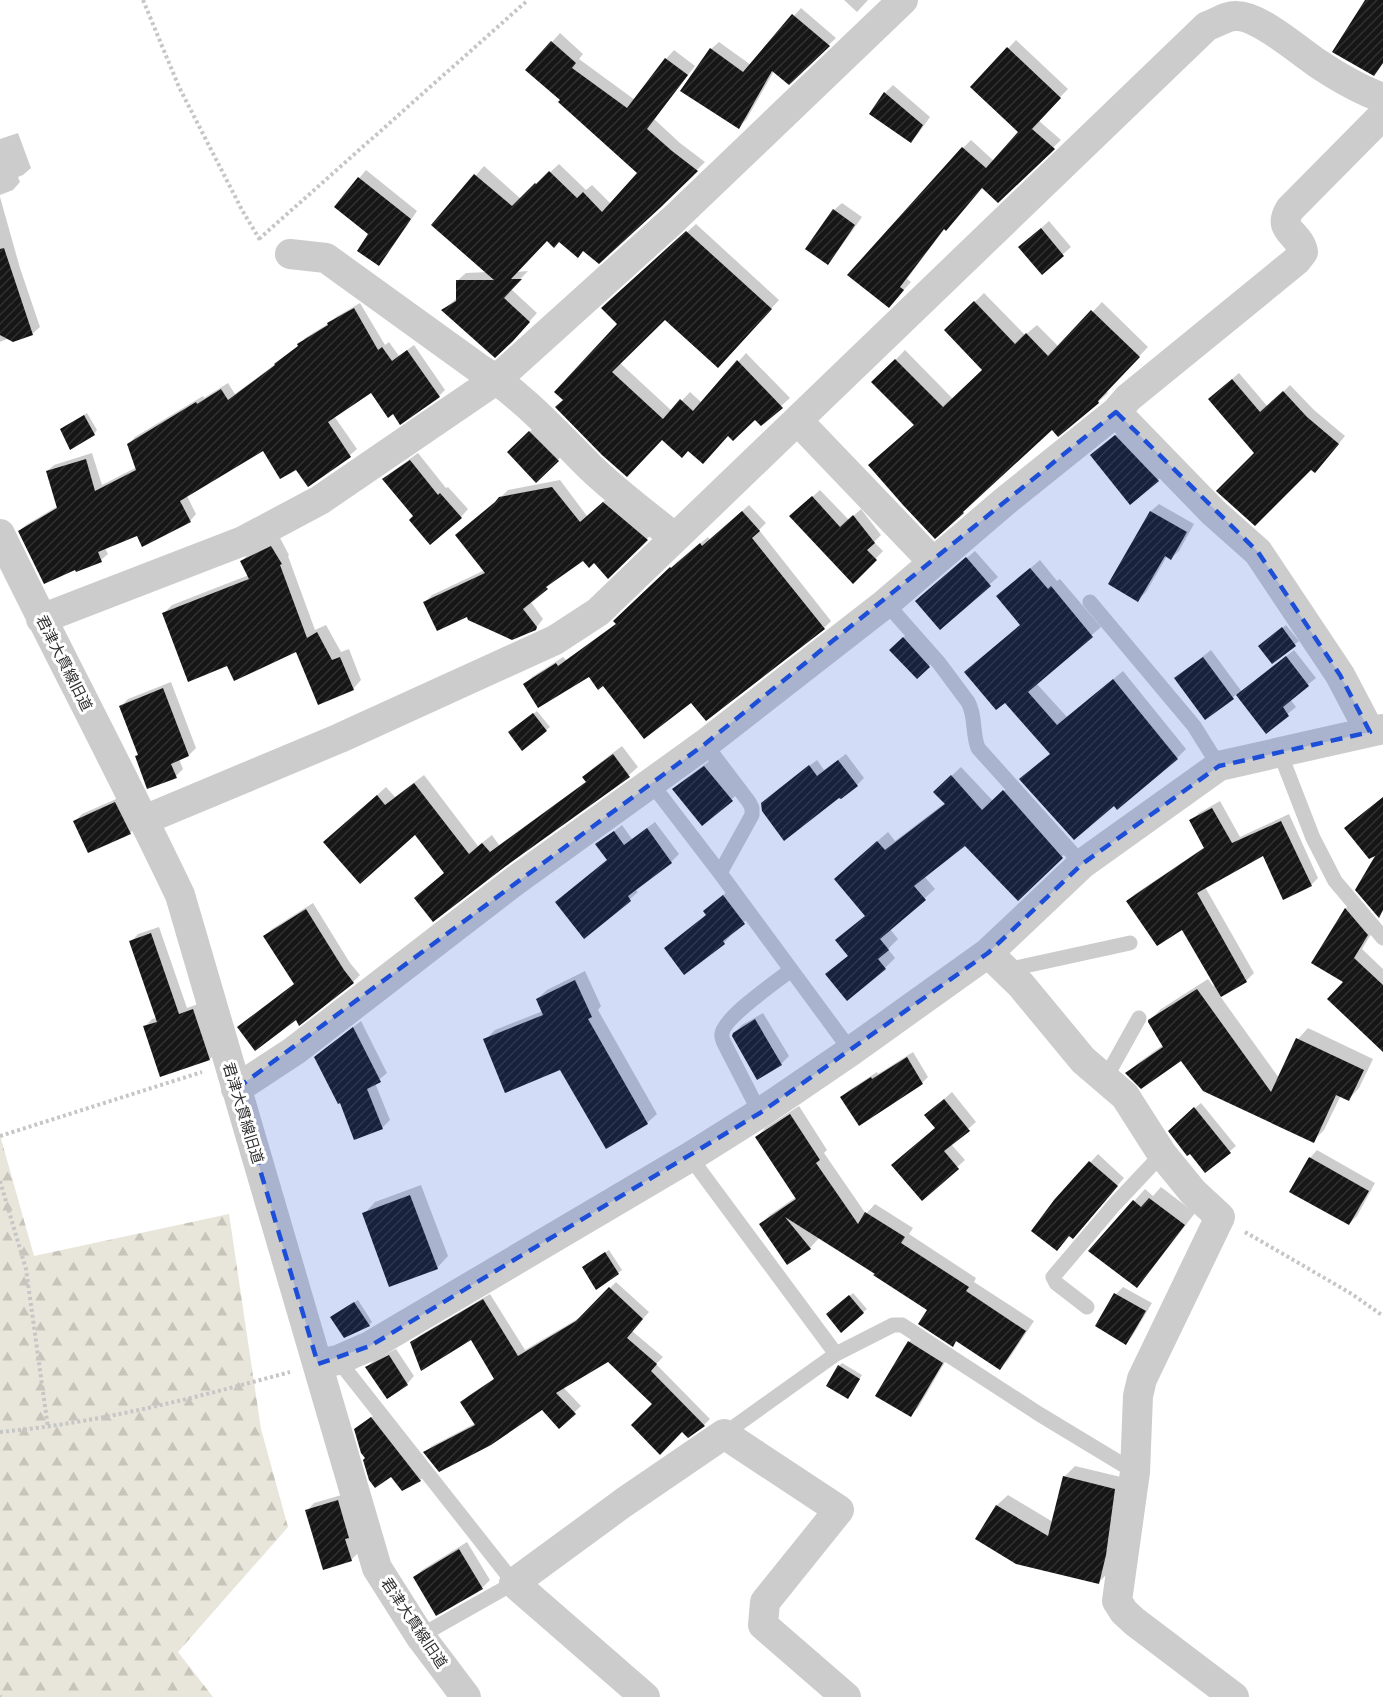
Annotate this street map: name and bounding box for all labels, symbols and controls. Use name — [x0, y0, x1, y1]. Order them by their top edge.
street label: 君津大貫線旧道 — [30, 611, 99, 715]
street label: 君津大貫線旧道 — [217, 1059, 270, 1166]
street label: 君津大貫線旧道 — [376, 1573, 453, 1673]

